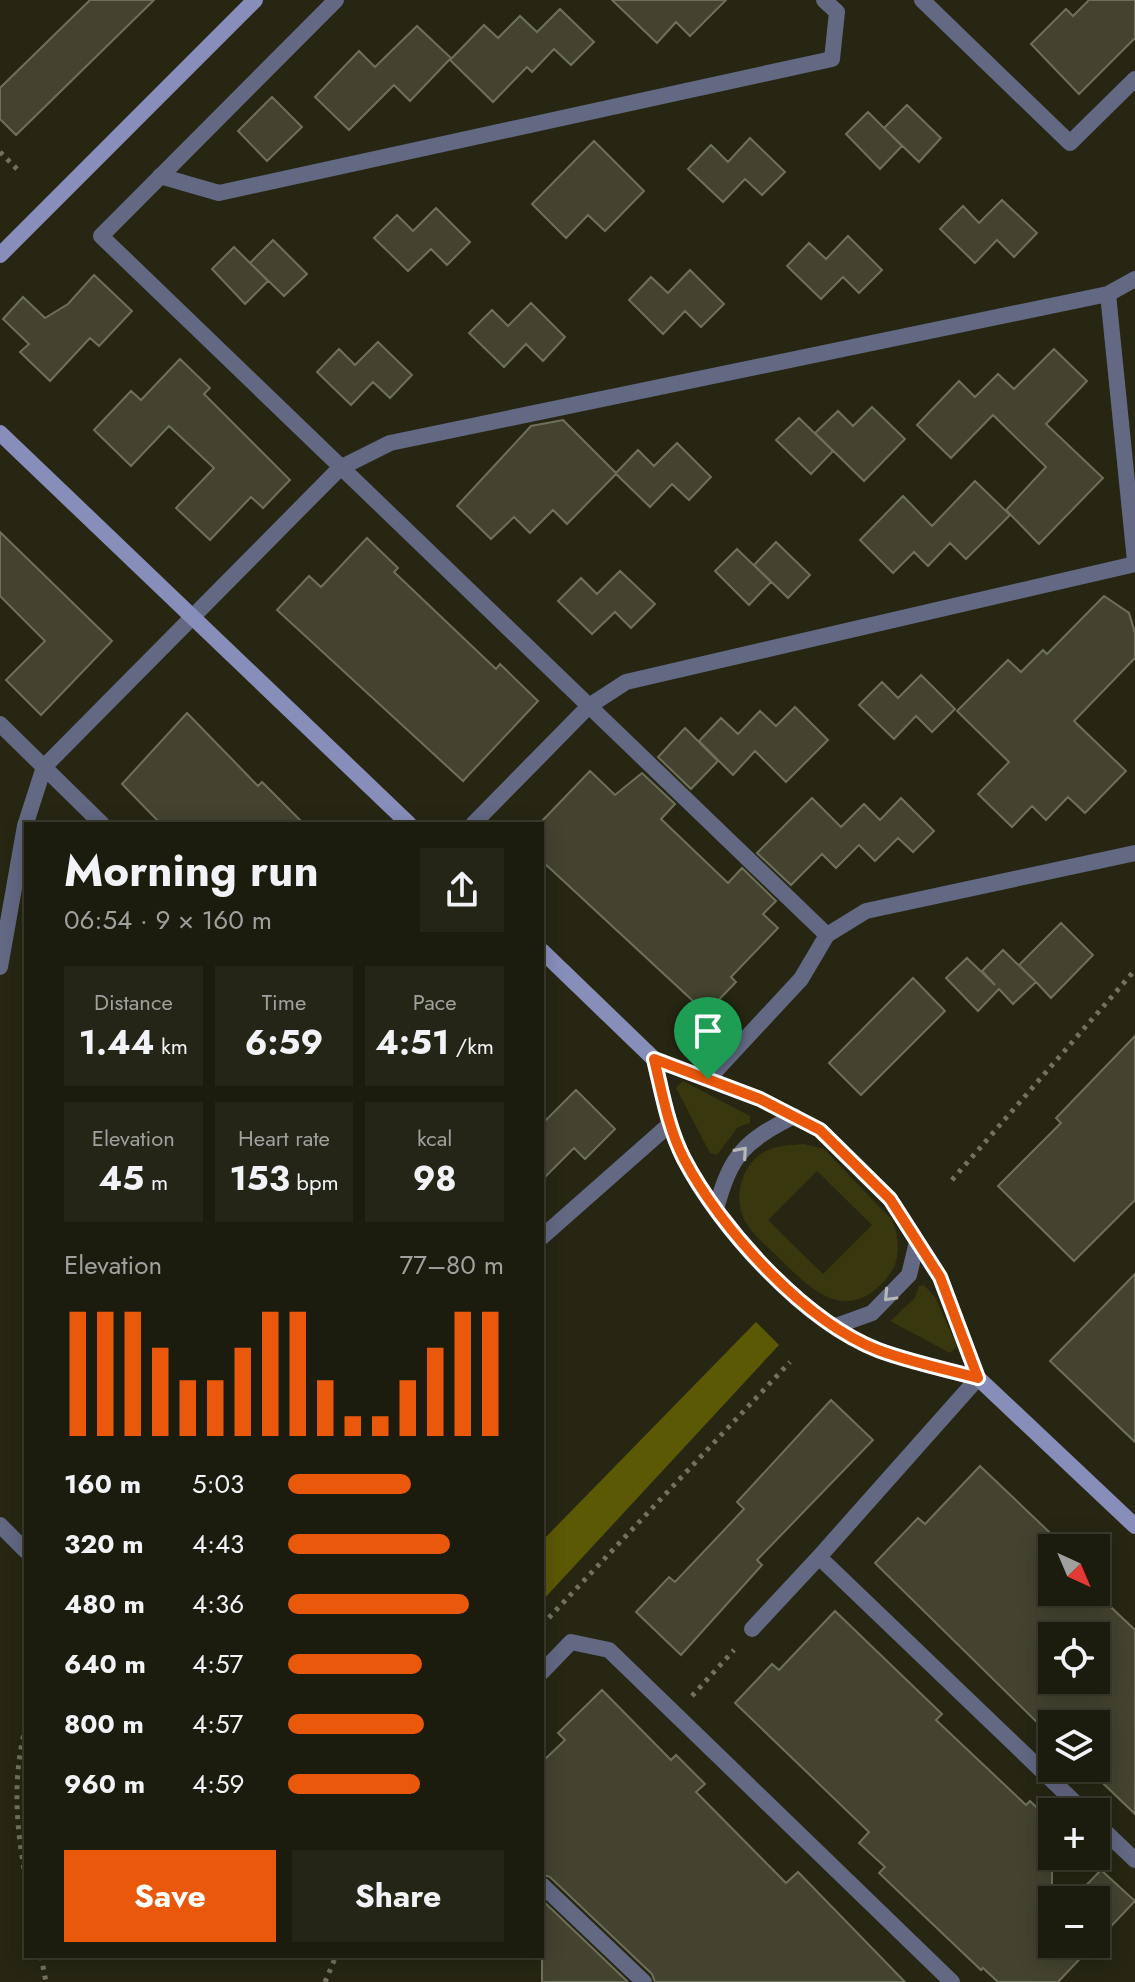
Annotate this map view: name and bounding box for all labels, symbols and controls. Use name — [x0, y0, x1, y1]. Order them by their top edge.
text: Morning run — [64, 839, 319, 903]
button: share — [420, 848, 504, 932]
text: 06:54 · 9 × 160 m — [64, 901, 272, 939]
text: Distance — [94, 986, 173, 1018]
text: Time — [262, 986, 306, 1018]
text: Pace — [413, 986, 457, 1018]
pin — [674, 997, 742, 1079]
icon: arrive — [686, 1009, 730, 1053]
text: 1.44 — [79, 1018, 154, 1067]
text: 6:59 — [245, 1018, 323, 1067]
text: 4:51 — [375, 1018, 449, 1067]
text: km — [154, 1030, 188, 1062]
text: /km — [449, 1030, 494, 1062]
text: Elevation — [92, 1122, 175, 1154]
text: Heart rate — [238, 1122, 330, 1154]
text: kcal — [417, 1122, 452, 1154]
one-way arrow — [733, 1147, 747, 1162]
text: 45 — [99, 1154, 144, 1203]
text: 153 — [229, 1154, 290, 1203]
text: 98 — [413, 1154, 457, 1203]
text: m — [144, 1166, 168, 1198]
text: bpm — [290, 1166, 339, 1198]
text: Elevation — [64, 1246, 162, 1284]
text: 77–80 m — [400, 1246, 504, 1284]
one-way arrow — [884, 1287, 898, 1301]
text: 160 m — [64, 1465, 141, 1503]
text: 5:03 — [192, 1465, 244, 1503]
text: 320 m — [64, 1525, 144, 1563]
text: 4:43 — [192, 1525, 244, 1563]
north arrow — [1038, 1534, 1110, 1606]
map controls — [1038, 1534, 1110, 1958]
text: 480 m — [64, 1585, 145, 1623]
text: 4:36 — [192, 1585, 244, 1623]
button: locate — [1038, 1622, 1110, 1694]
text: 640 m — [64, 1645, 146, 1683]
text: 4:57 — [192, 1645, 243, 1683]
text: 800 m — [64, 1705, 144, 1743]
text: 4:57 — [192, 1705, 243, 1743]
button: layers — [1038, 1710, 1110, 1782]
text: 960 m — [64, 1765, 145, 1803]
text: 4:59 — [192, 1765, 245, 1803]
button: + — [1038, 1798, 1110, 1870]
button: Save — [64, 1850, 276, 1942]
button: Share — [292, 1850, 504, 1942]
button: − — [1038, 1886, 1110, 1958]

